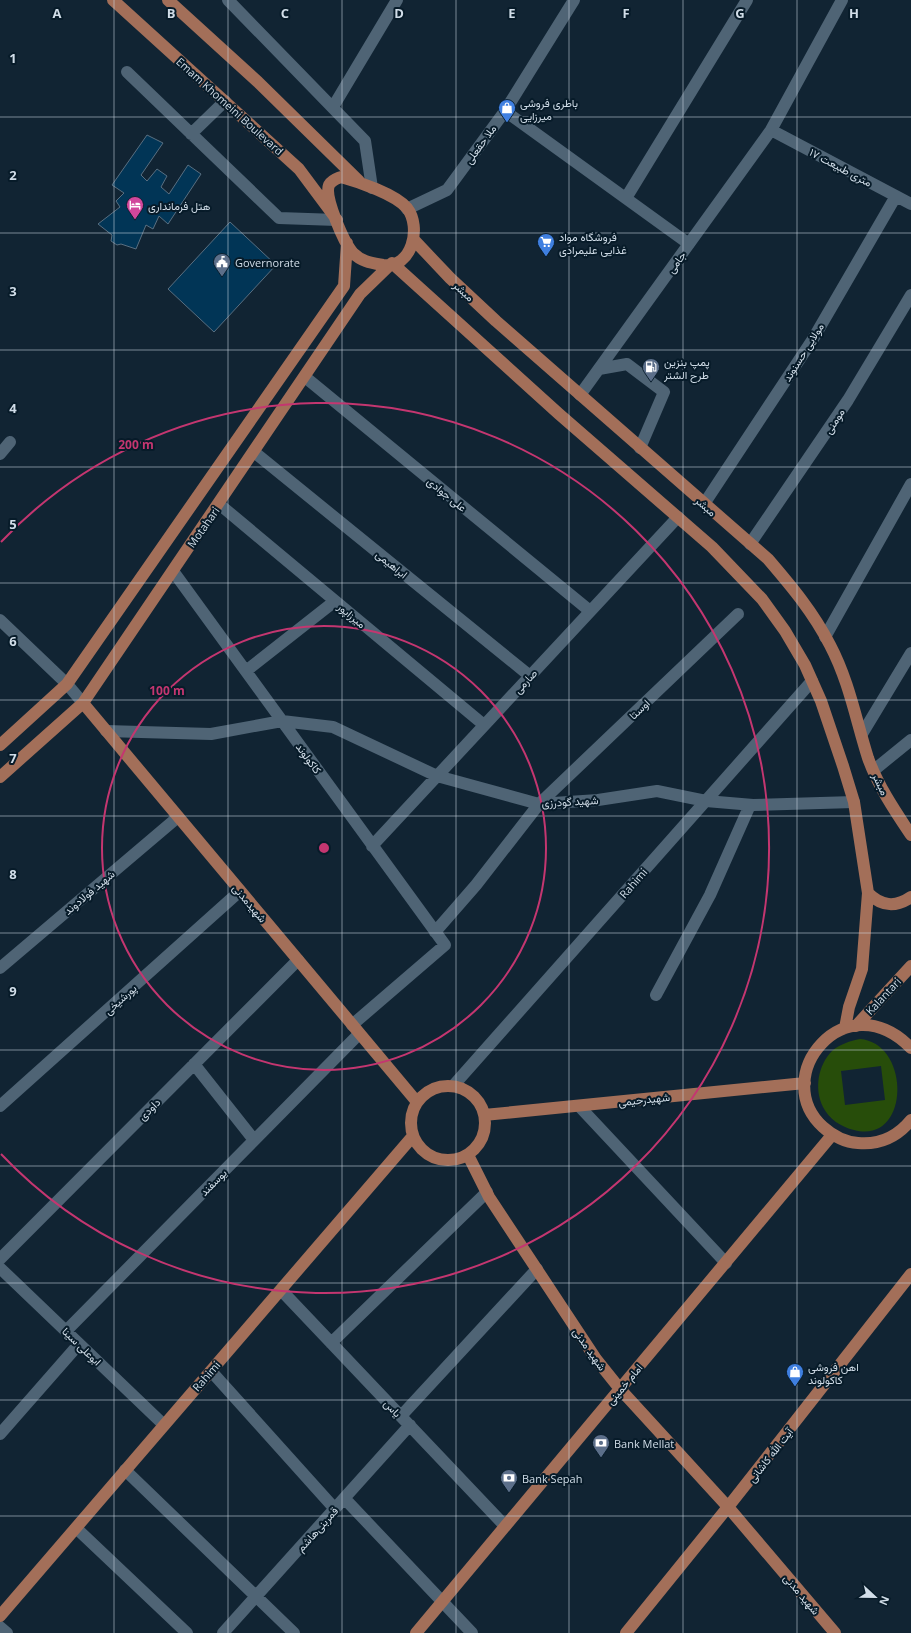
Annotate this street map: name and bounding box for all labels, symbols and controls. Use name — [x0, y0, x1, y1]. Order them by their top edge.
text: A — [53, 4, 62, 22]
text: B — [167, 4, 176, 22]
text: C — [281, 4, 289, 22]
text: D — [394, 4, 404, 22]
text: E — [508, 4, 516, 22]
text: F — [622, 4, 630, 22]
text: G — [735, 4, 745, 22]
text: H — [849, 4, 859, 22]
text: 1 — [9, 49, 17, 67]
street label: Emam Khomeini Boulevard — [173, 54, 287, 158]
place label: باطری فروشی میرزایی — [520, 95, 578, 123]
shop icon: باطری فروشی میرزایی — [497, 98, 517, 123]
street label: ملا حقعلی — [461, 121, 499, 167]
street label: ۱۷ متری طبیعت — [807, 144, 875, 190]
text: 2 — [9, 166, 17, 184]
hotel icon: هتل فرمانداری — [125, 195, 145, 220]
place label: هتل فرمانداری — [148, 198, 211, 213]
place label: فروشگاه مواد غذایی علیمرادی — [559, 229, 627, 257]
supermarket icon: فروشگاه مواد غذایی علیمرادی — [536, 232, 556, 257]
street label: جامی — [663, 248, 689, 276]
public building icon: Governorate — [212, 252, 232, 277]
place label: Governorate — [235, 255, 300, 270]
street label: مبشر — [450, 277, 478, 304]
text: 3 — [9, 282, 17, 300]
street label: مولایی حسنوند — [779, 320, 827, 384]
place label: پمپ بنزین طرح الشتر — [663, 354, 710, 383]
fuel station icon: پمپ بنزین طرح الشتر — [641, 357, 661, 382]
text: 4 — [9, 399, 17, 417]
street label: مومنی — [820, 405, 848, 437]
text: 200 m — [118, 436, 154, 453]
street label: علی جوادی — [424, 473, 470, 515]
street label: مبشر — [692, 492, 720, 519]
street label: Motahari — [183, 504, 223, 550]
text: 5 — [9, 515, 17, 533]
street label: ابراهیمی — [373, 546, 411, 582]
street label: میرزاپور — [333, 598, 369, 632]
text: 6 — [9, 632, 17, 650]
street label: صارمی — [510, 666, 540, 696]
text: 100 m — [149, 682, 185, 699]
street label: اوستا — [625, 696, 653, 722]
street label: کاکولوند — [293, 740, 325, 776]
text: 7 — [9, 749, 17, 767]
street label: مبشر — [869, 769, 893, 798]
street label: شهید گودرزی — [541, 792, 599, 810]
centre of rings — [317, 841, 331, 855]
text: 8 — [9, 865, 17, 883]
street label: Rahimi — [616, 865, 650, 901]
street label: شهید فولادوند — [60, 866, 118, 918]
street label: شهیدمدنی — [229, 881, 271, 926]
street label: Kalantari — [862, 974, 904, 1018]
street label: پورشیخی — [100, 980, 140, 1018]
text: 9 — [9, 982, 17, 1000]
street label: شهیدرحیمی — [617, 1089, 671, 1109]
street label: داودی — [135, 1095, 163, 1123]
street label: یوسفند — [196, 1165, 230, 1199]
street label: ابوعلی سینا — [59, 1324, 105, 1368]
street label: شهید مدنی — [570, 1325, 610, 1374]
street label: Rahimi — [189, 1358, 223, 1394]
place label: اهن فروشی کاکولوند — [808, 1359, 859, 1387]
street label: امام خمینی — [602, 1360, 646, 1408]
shop icon: اهن فروشی کاکولوند — [785, 1362, 805, 1387]
street label: یاس — [381, 1396, 405, 1420]
street label: آیت الله کاشانی — [744, 1423, 797, 1485]
bank icon: Bank Mellat — [591, 1433, 611, 1458]
place label: Bank Mellat — [614, 1436, 674, 1451]
bank icon: Bank Sepah — [499, 1468, 519, 1493]
place label: Bank Sepah — [522, 1471, 582, 1486]
street label: قمربنی‌هاشم — [293, 1503, 342, 1555]
street label: شهید مدنی — [781, 1570, 824, 1618]
north arrow — [855, 1577, 895, 1617]
text: N — [876, 1594, 893, 1608]

